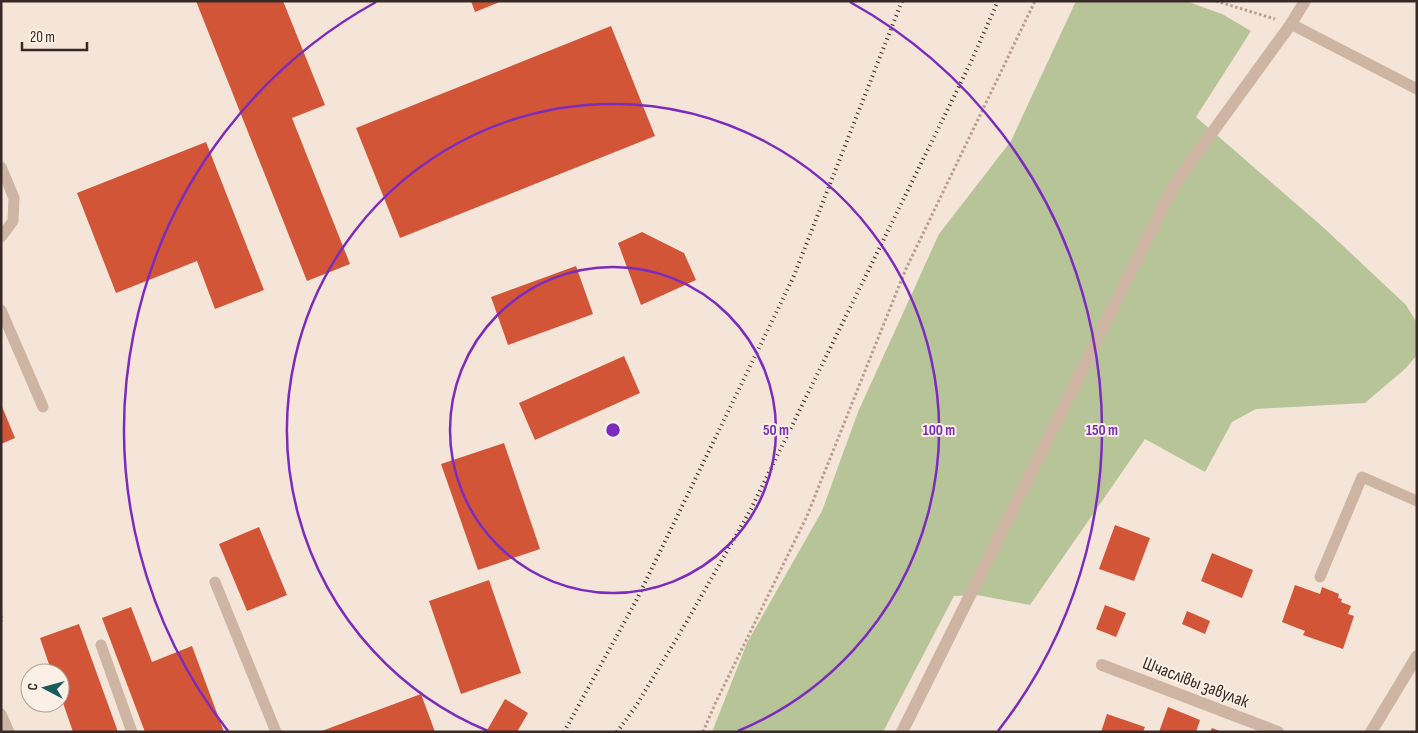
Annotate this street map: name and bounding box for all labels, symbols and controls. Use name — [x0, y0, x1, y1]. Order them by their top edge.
scale bar — [22, 20, 88, 52]
text: 20 m — [30, 28, 55, 47]
centre of rings — [604, 421, 622, 439]
text: 50 m — [763, 421, 789, 440]
text: 100 m — [923, 421, 955, 440]
text: 150 m — [1086, 421, 1118, 440]
street label: Шчаслівы завулак — [1140, 653, 1252, 712]
north arrow — [20, 663, 70, 713]
text: С — [24, 682, 41, 691]

